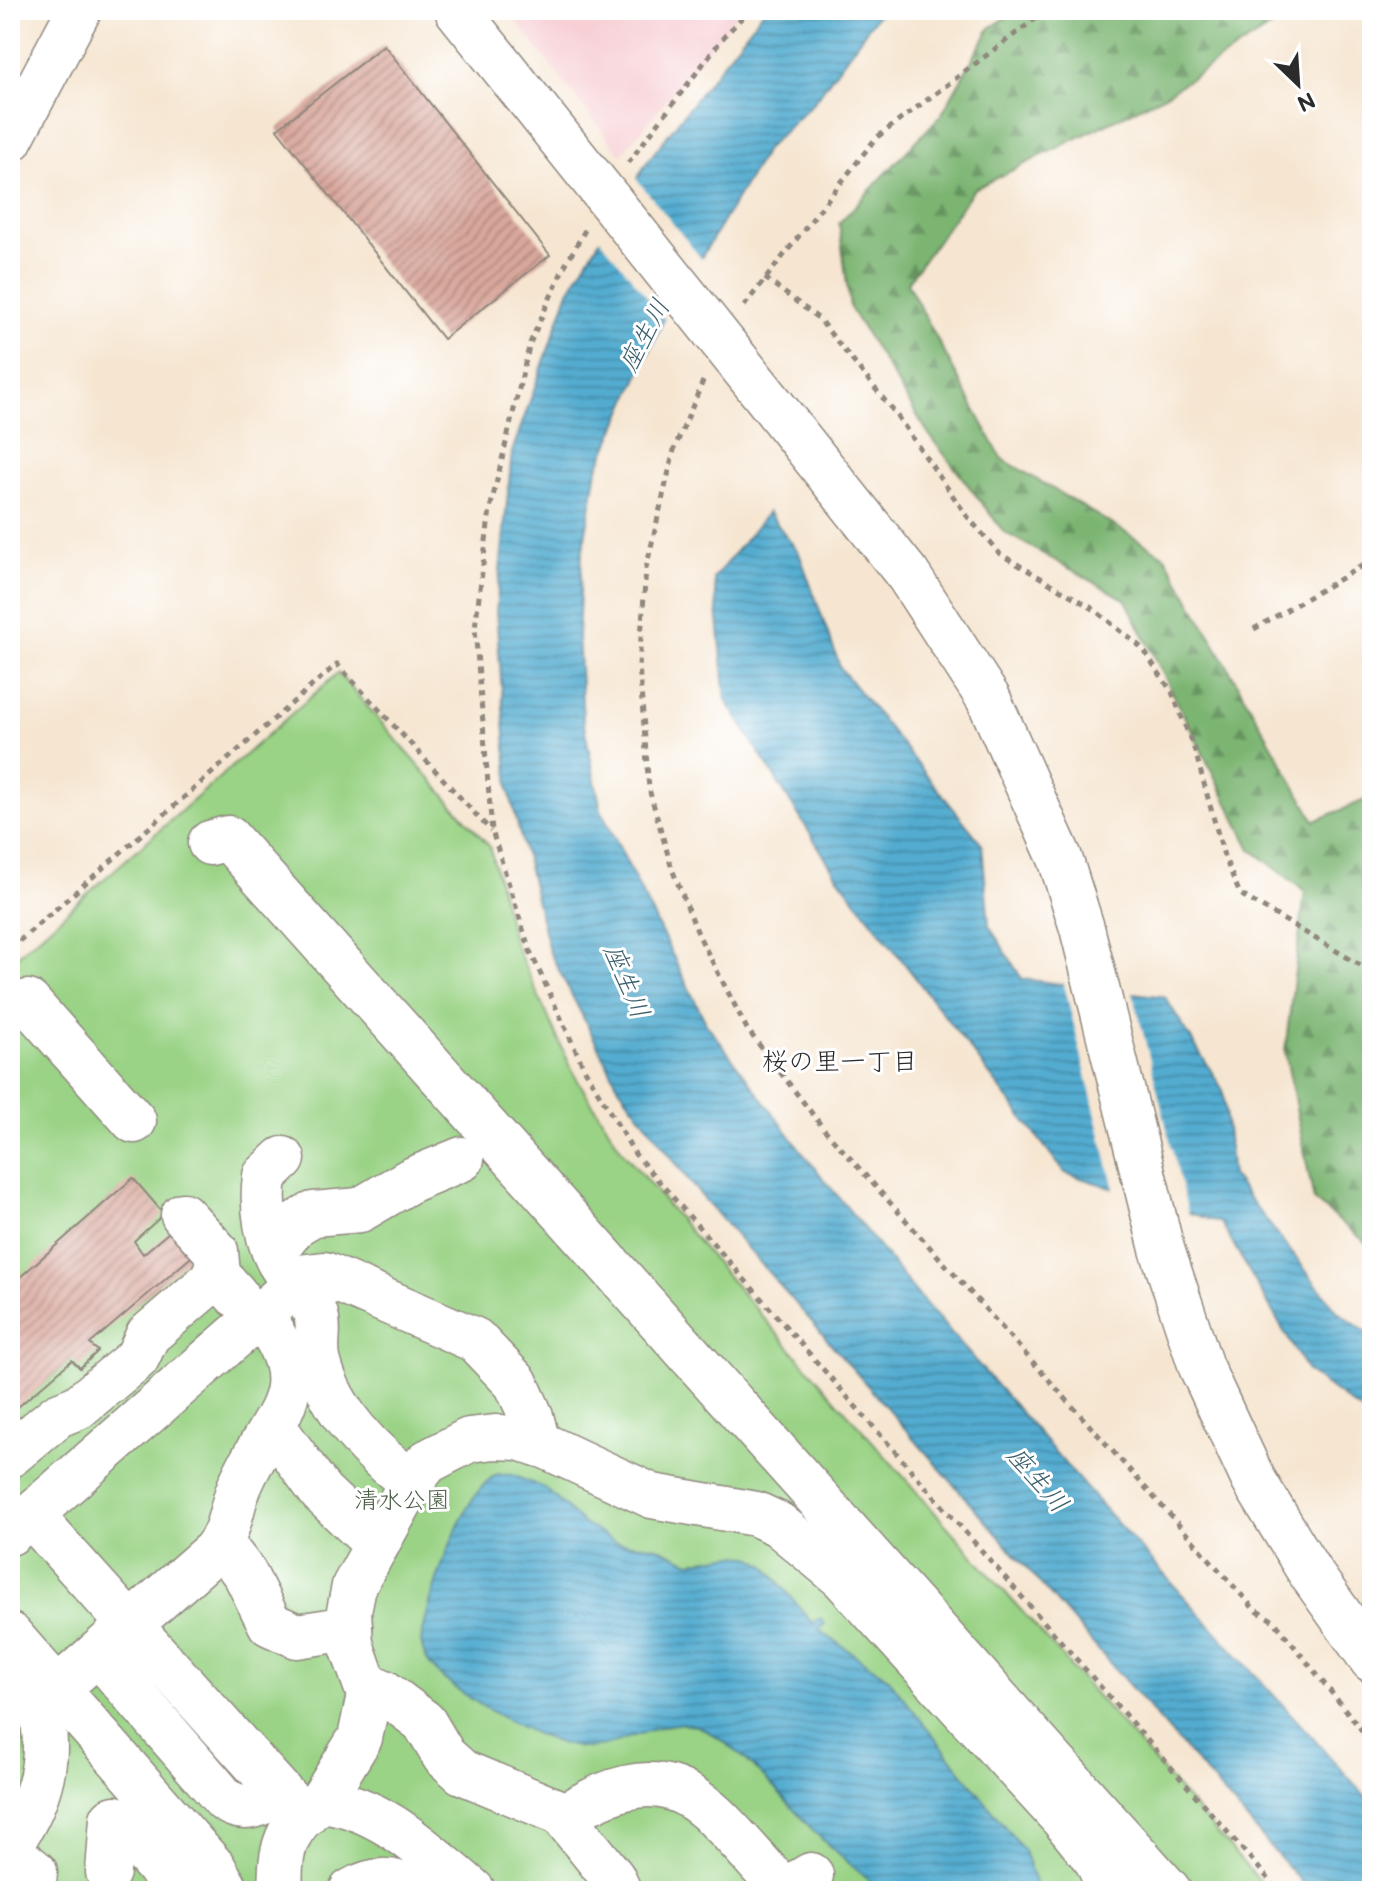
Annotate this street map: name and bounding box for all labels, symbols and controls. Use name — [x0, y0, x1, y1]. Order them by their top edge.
north arrow — [1258, 44, 1338, 124]
text: N — [1293, 85, 1319, 116]
water label: 座生川 — [613, 294, 677, 377]
water label: 座生川 — [596, 940, 655, 1024]
district label: 桜の里一丁目 — [762, 1047, 918, 1078]
water label: 座生川 — [1000, 1440, 1074, 1520]
park label: 清水公園 — [354, 1486, 450, 1515]

